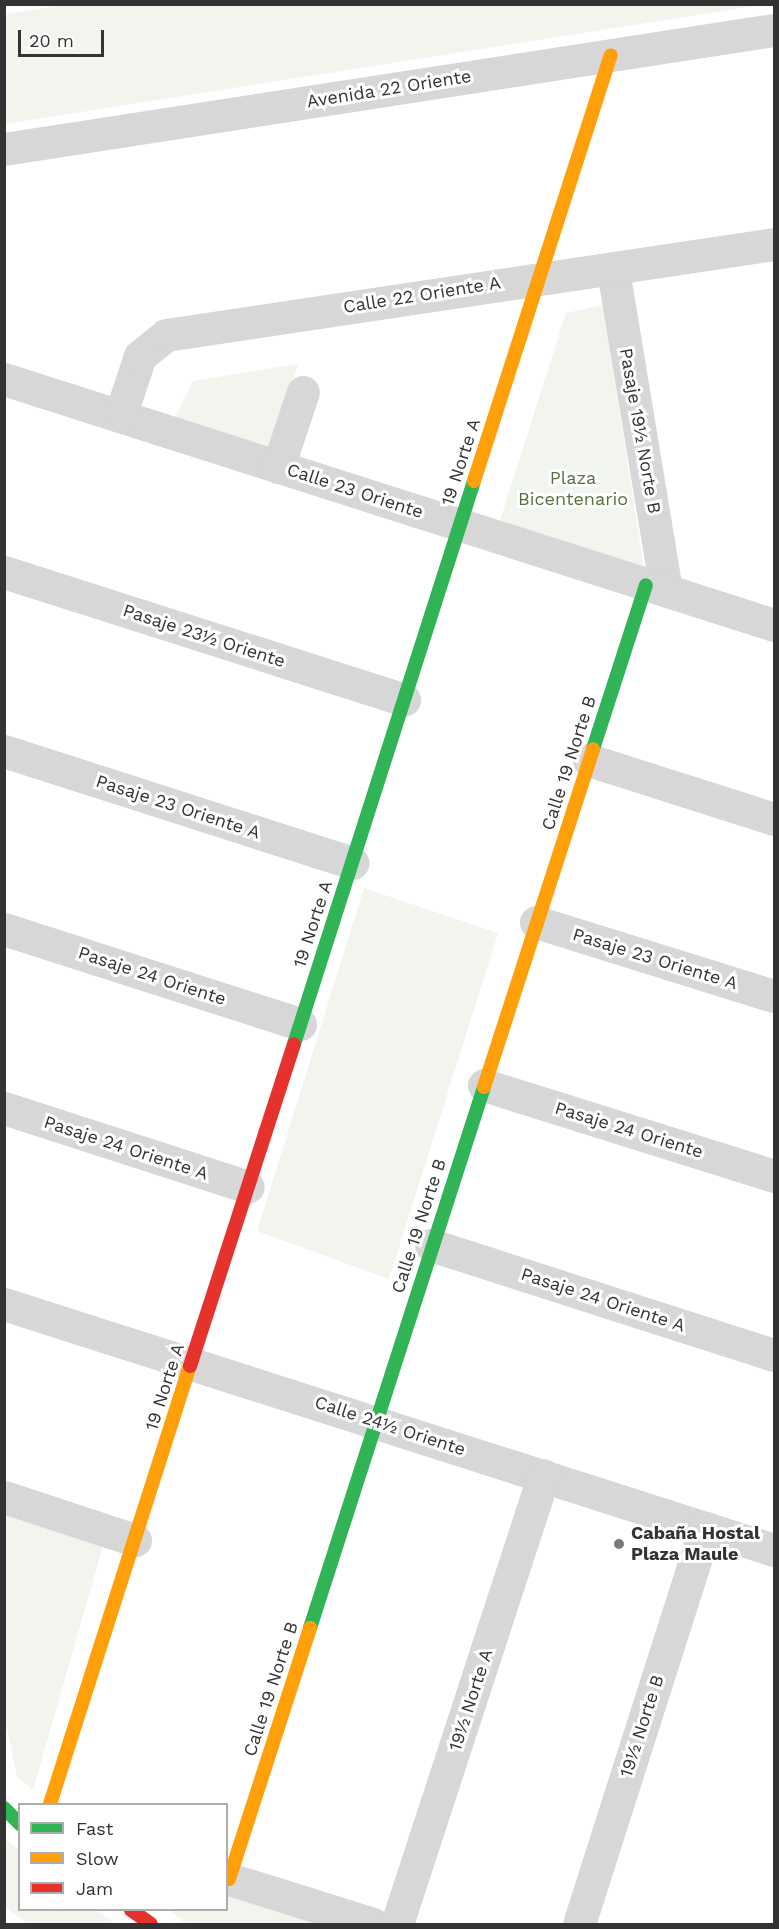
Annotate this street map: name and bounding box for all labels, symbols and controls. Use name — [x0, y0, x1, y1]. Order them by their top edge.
scale bar — [21, 18, 106, 56]
text: 20 m — [29, 30, 74, 51]
street label: Avenida 22 Oriente — [305, 65, 473, 113]
street label: Calle 22 Oriente A — [341, 272, 503, 318]
street label: Pasaje 19½ Norte B — [615, 346, 665, 516]
street label: 19 Norte A — [437, 415, 485, 509]
street label: Calle 23 Oriente — [284, 459, 426, 523]
park label: Plaza Bicentenario — [518, 468, 628, 510]
street label: Pasaje 23½ Oriente — [120, 600, 288, 672]
street label: Calle 19 Norte B — [537, 693, 601, 833]
street label: Pasaje 23 Oriente A — [93, 770, 263, 844]
street label: 19 Norte A — [289, 877, 337, 971]
street label: Pasaje 23 Oriente A — [570, 924, 740, 994]
street label: Pasaje 24 Oriente — [75, 942, 229, 1010]
street label: Pasaje 24 Oriente — [552, 1097, 706, 1163]
street label: Pasaje 24 Oriente A — [41, 1111, 211, 1185]
street label: Calle 19 Norte B — [387, 1156, 451, 1296]
street label: Pasaje 24 Oriente A — [518, 1263, 688, 1337]
street label: 19 Norte A — [141, 1340, 189, 1434]
street label: Calle 24½ Oriente — [312, 1391, 468, 1461]
place label: Cabaña Hostal Plaza Maule — [631, 1523, 760, 1565]
marker: Cabaña Hostal Plaza Maule — [612, 1537, 626, 1551]
street label: Calle 19 Norte B — [239, 1619, 303, 1759]
street label: 19½ Norte A — [444, 1646, 498, 1754]
street label: 19½ Norte B — [615, 1672, 669, 1780]
legend — [18, 1803, 228, 1911]
text: Fast — [76, 1818, 113, 1839]
text: Slow — [76, 1848, 119, 1869]
text: Jam — [76, 1878, 113, 1899]

